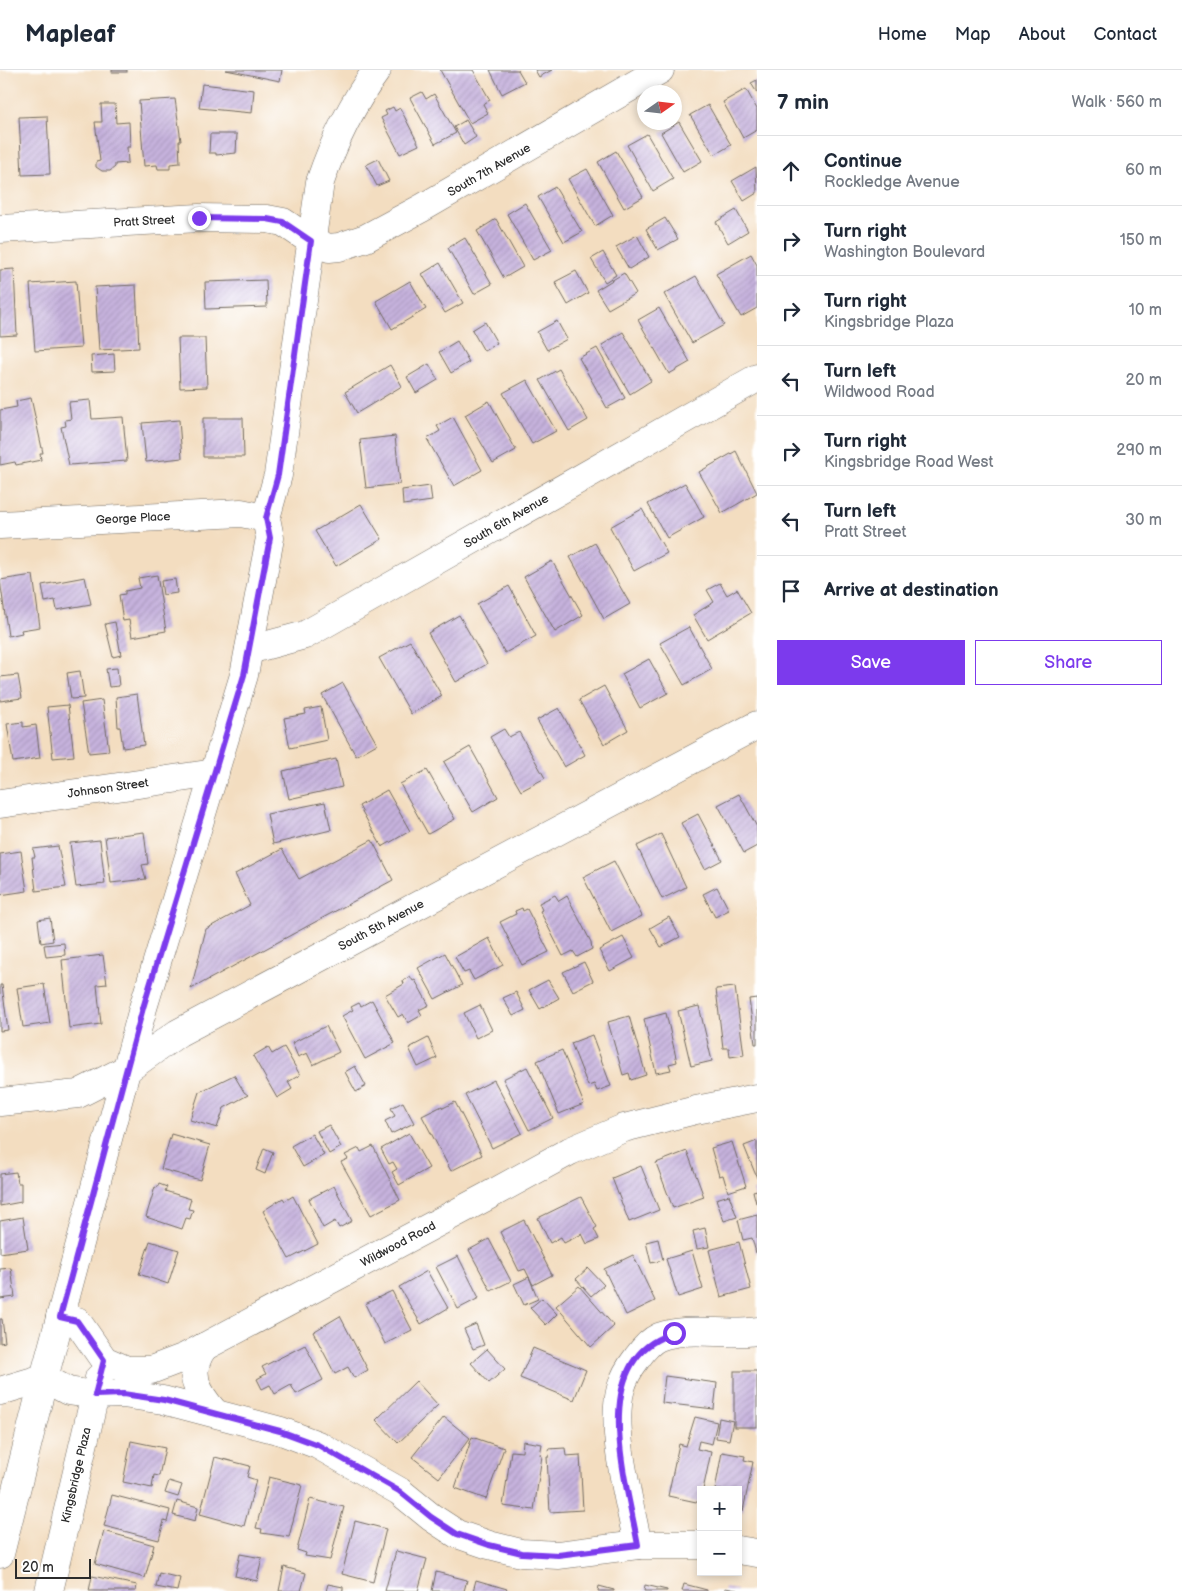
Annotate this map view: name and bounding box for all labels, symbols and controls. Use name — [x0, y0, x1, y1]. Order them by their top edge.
text: Mapleaf — [25, 20, 116, 49]
text: Home — [878, 24, 927, 45]
text: Map — [955, 24, 991, 45]
text: About — [1019, 24, 1066, 45]
text: Contact — [1094, 24, 1157, 45]
north arrow — [637, 85, 682, 130]
text: 7 min — [777, 90, 829, 115]
text: Walk · 560 m — [1072, 93, 1162, 112]
street label: South 7th Avenue — [445, 141, 534, 200]
text: Continue — [824, 150, 902, 173]
icon: ahead — [777, 157, 805, 185]
text: 60 m — [1125, 161, 1162, 180]
text: Rockledge Avenue — [824, 173, 960, 192]
route end — [188, 207, 211, 230]
street label: Pratt Street — [113, 212, 176, 231]
text: Turn right — [824, 220, 907, 243]
icon: right — [777, 227, 805, 255]
text: 150 m — [1120, 231, 1162, 250]
text: Washington Boulevard — [824, 243, 985, 262]
text: Turn right — [824, 290, 907, 313]
icon: right — [777, 297, 805, 325]
text: 10 m — [1129, 301, 1162, 320]
text: Kingsbridge Plaza — [824, 313, 954, 332]
text: Turn left — [824, 360, 896, 383]
icon: left — [777, 367, 805, 395]
text: 20 m — [1126, 371, 1162, 390]
text: Wildwood Road — [824, 383, 935, 402]
text: Turn right — [824, 430, 907, 453]
icon: right — [777, 437, 805, 465]
text: 290 m — [1116, 441, 1162, 460]
text: Kingsbridge Road West — [824, 453, 993, 472]
street label: South 6th Avenue — [461, 491, 551, 552]
text: Turn left — [824, 500, 896, 523]
icon: left — [777, 507, 805, 535]
street label: George Place — [95, 509, 171, 528]
text: 30 m — [1125, 511, 1162, 530]
text: Pratt Street — [824, 523, 906, 542]
icon: arrive — [777, 577, 805, 605]
text: Arrive at destination — [824, 579, 999, 602]
button: Save — [777, 640, 965, 685]
button: Share — [975, 640, 1162, 685]
street label: Johnson Street — [67, 775, 150, 802]
street label: South 5th Avenue — [336, 897, 427, 954]
street label: Wildwood Road — [358, 1218, 438, 1271]
route start — [663, 1322, 686, 1345]
street label: Kingsbridge Plaza — [58, 1426, 95, 1524]
map controls — [697, 1486, 742, 1576]
button: + — [697, 1486, 742, 1531]
button: − — [697, 1531, 742, 1576]
scale bar — [15, 1556, 91, 1579]
text: 20 m — [22, 1559, 54, 1576]

